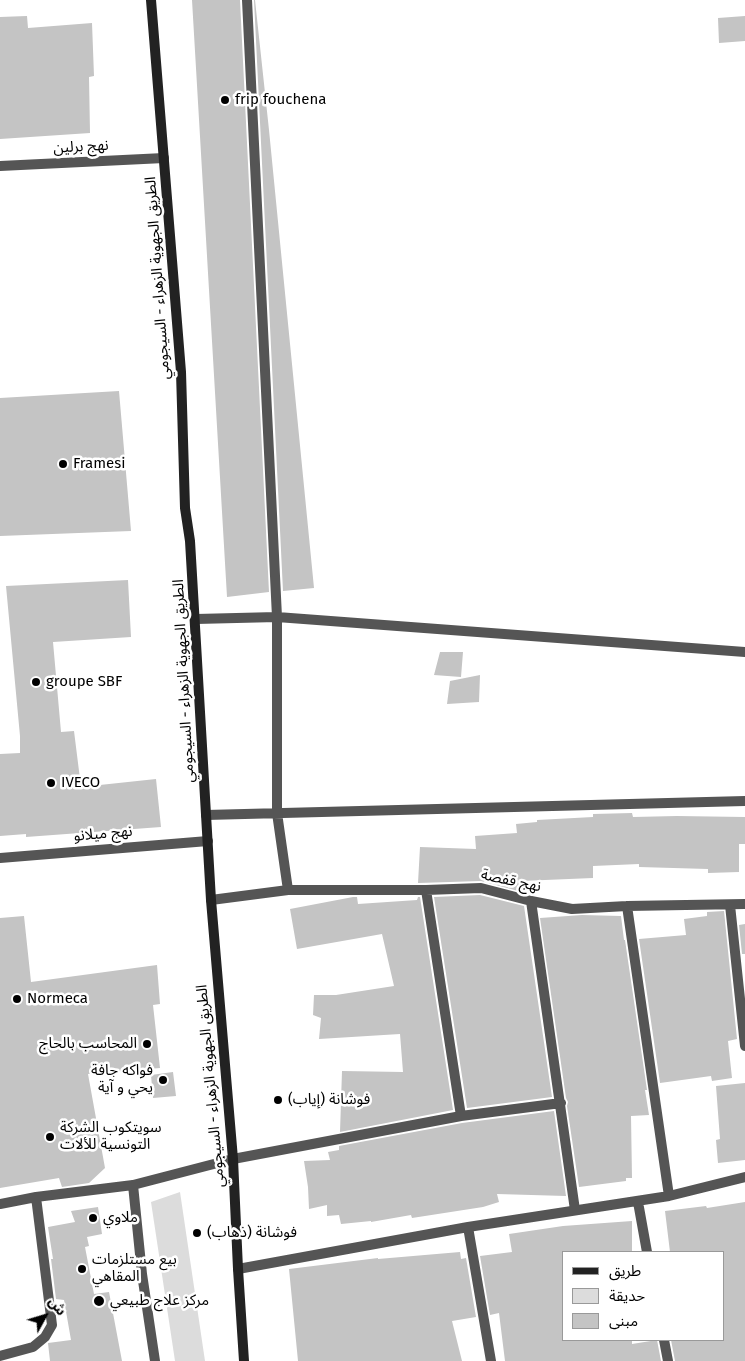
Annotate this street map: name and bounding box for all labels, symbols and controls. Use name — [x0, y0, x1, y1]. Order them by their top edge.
place label: frip fouchena — [235, 91, 326, 109]
marker: frip fouchena — [219, 94, 231, 106]
street label: نهج برلين — [53, 137, 109, 157]
street label: الطريق الجهوية الزهراء - السيجومي — [142, 176, 174, 380]
place label: Framesi — [73, 455, 126, 473]
marker: Framesi — [57, 458, 69, 470]
street label: الطريق الجهوية الزهراء - السيجومي — [170, 579, 198, 783]
place label: groupe SBF — [46, 673, 122, 691]
marker: groupe SBF — [30, 676, 42, 688]
place label: IVECO — [61, 774, 100, 792]
marker: IVECO — [45, 777, 57, 789]
street label: نهج ميلانو — [73, 822, 133, 846]
street label: نهج قفصة — [479, 866, 543, 896]
street label: الطريق الجهوية الزهراء - السيجومي — [193, 984, 229, 1188]
place label: Normeca — [27, 990, 88, 1008]
marker: Normeca — [11, 993, 23, 1005]
place label: المحاسب بالحاج — [39, 1035, 137, 1053]
marker: المحاسب بالحاج — [141, 1038, 153, 1050]
place label: فواكه جافة يحي و آية — [91, 1062, 153, 1097]
marker: فواكه جافة يحي و آية — [157, 1074, 169, 1086]
place label: فوشانة (إياب) — [288, 1091, 370, 1109]
marker: فوشانة (إياب) — [272, 1094, 284, 1106]
place label: سويتكوب الشركة التونسية للألات — [60, 1119, 162, 1154]
marker: سويتكوب الشركة التونسية للألات — [44, 1131, 56, 1143]
place label: ملاوي — [103, 1209, 138, 1227]
marker: ملاوي — [87, 1212, 99, 1224]
place label: فوشانة (ذهاب) — [207, 1224, 297, 1242]
marker: فوشانة (ذهاب) — [191, 1227, 203, 1239]
place label: بيع مستلزمات المقاهي — [92, 1251, 177, 1286]
legend — [562, 1251, 725, 1341]
text: طريق — [609, 1262, 641, 1280]
marker: بيع مستلزمات المقاهي — [76, 1263, 88, 1275]
text: حديقة — [609, 1287, 645, 1305]
north arrow — [20, 1291, 70, 1341]
place label: مركز علاج طبيعي — [110, 1292, 209, 1310]
text: ش — [44, 1293, 70, 1319]
marker: مركز علاج طبيعي — [92, 1294, 106, 1308]
text: مبنى — [609, 1312, 638, 1330]

